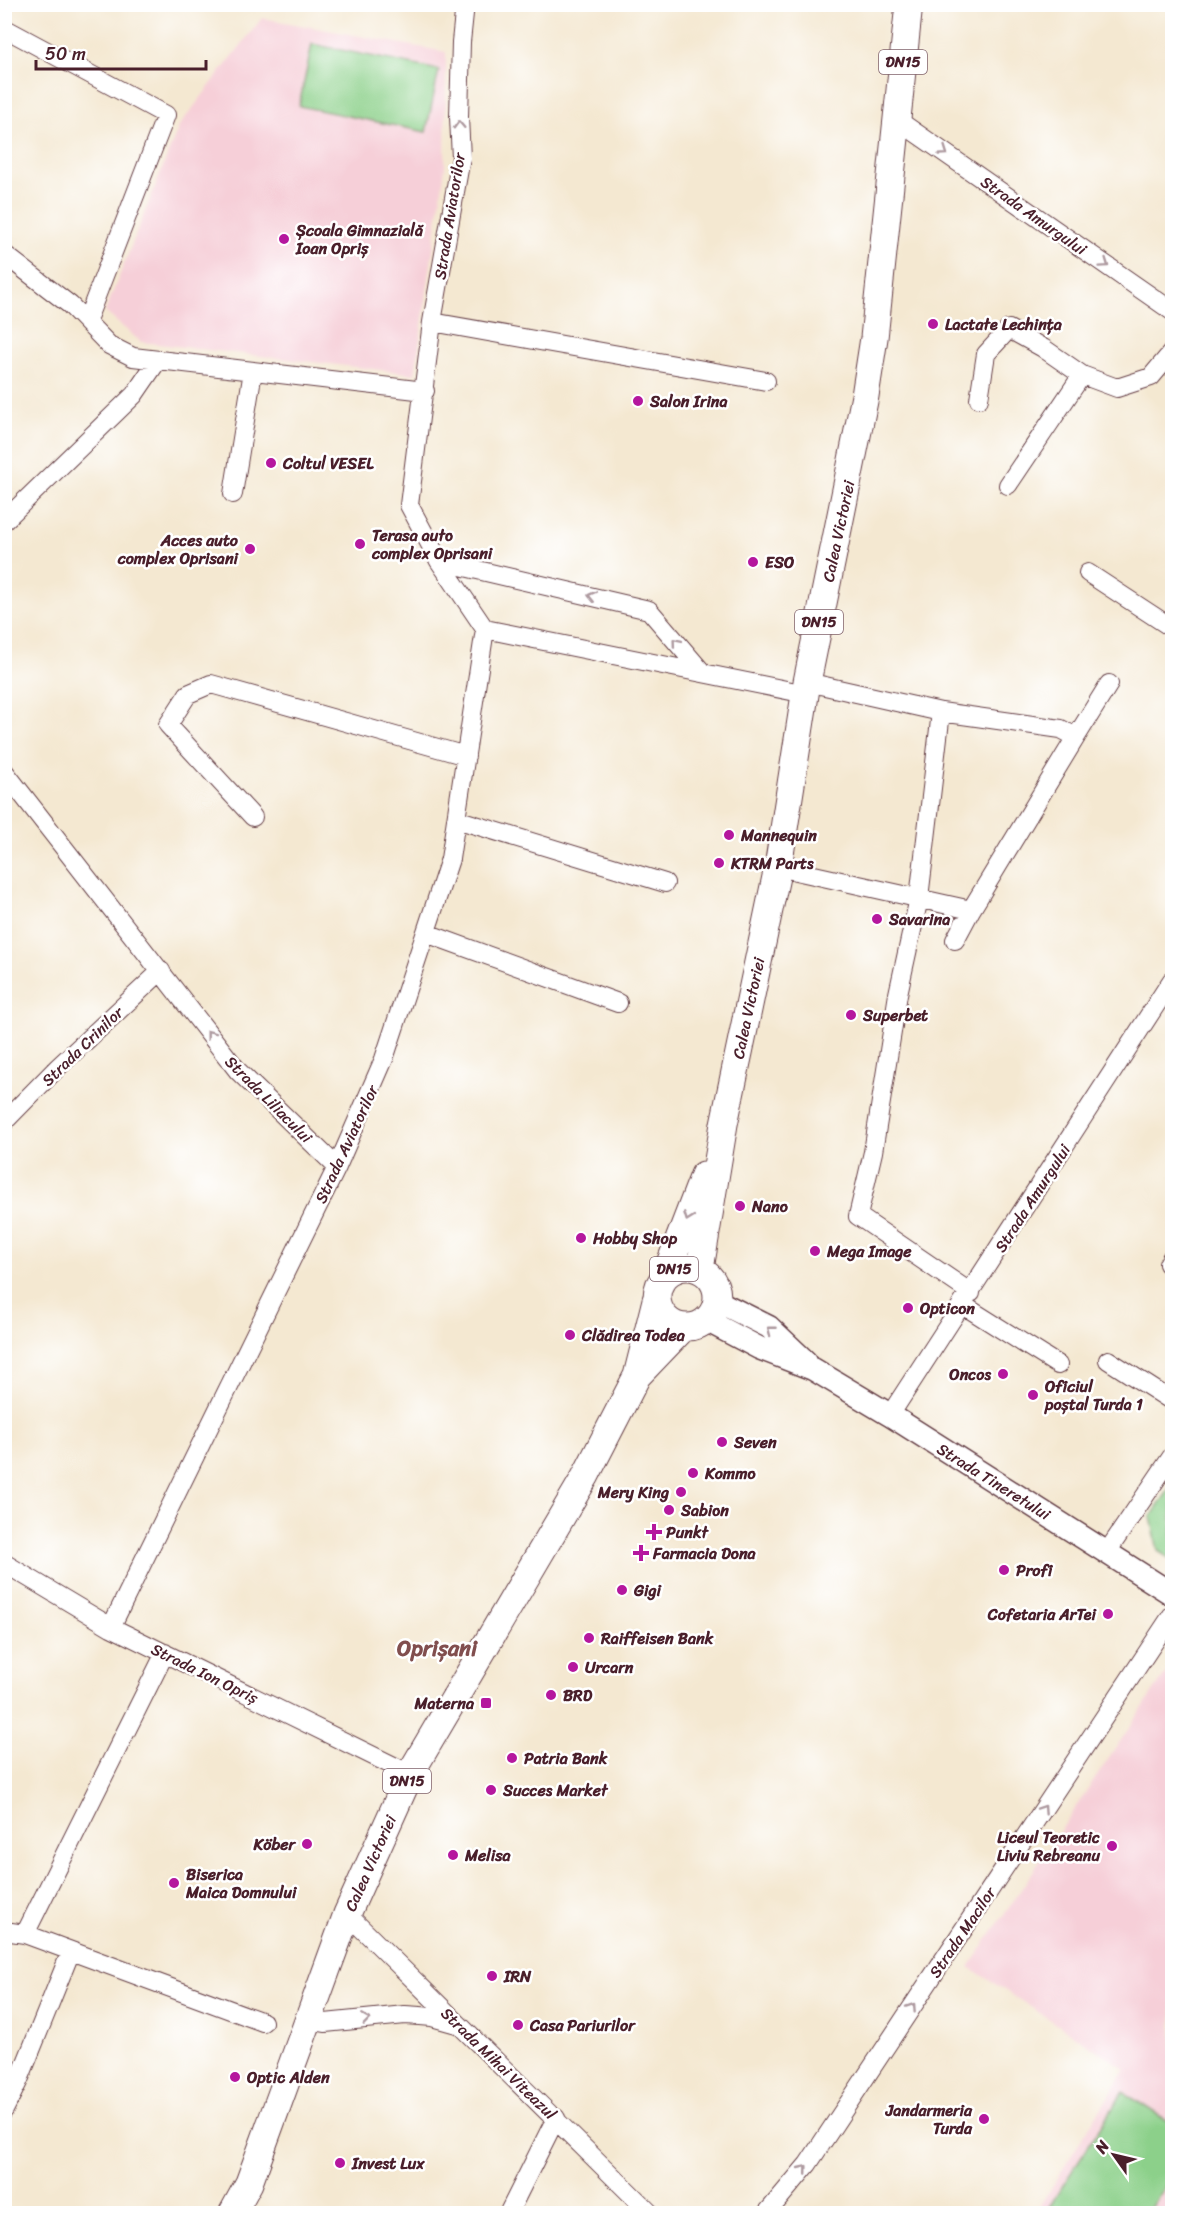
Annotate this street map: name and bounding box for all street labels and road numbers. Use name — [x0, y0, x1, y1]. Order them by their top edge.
road number: DN15 — [879, 50, 927, 74]
street label: Strada Aviatorilor — [425, 149, 474, 282]
street label: Strada Amurgului — [974, 168, 1093, 263]
street label: Calea Victoriei — [814, 477, 864, 585]
road number: DN15 — [795, 610, 843, 634]
street label: Calea Victoriei — [724, 954, 774, 1062]
street label: Strada Crinilor — [34, 998, 131, 1093]
street label: Strada Liliacului — [218, 1048, 320, 1151]
street label: Strada Aviatorilor — [306, 1079, 387, 1208]
street label: Strada Amurgului — [986, 1138, 1079, 1258]
road number: DN15 — [650, 1257, 698, 1281]
street label: Strada Tineretului — [931, 1435, 1057, 1528]
street label: Strada Ion Opriș — [146, 1635, 264, 1712]
road number: DN15 — [383, 1769, 431, 1793]
street label: Calea Victoriei — [336, 1810, 405, 1916]
street label: Strada Macilor — [921, 1879, 1005, 1984]
street label: Strada Mihai Viteazul — [434, 2000, 564, 2127]

